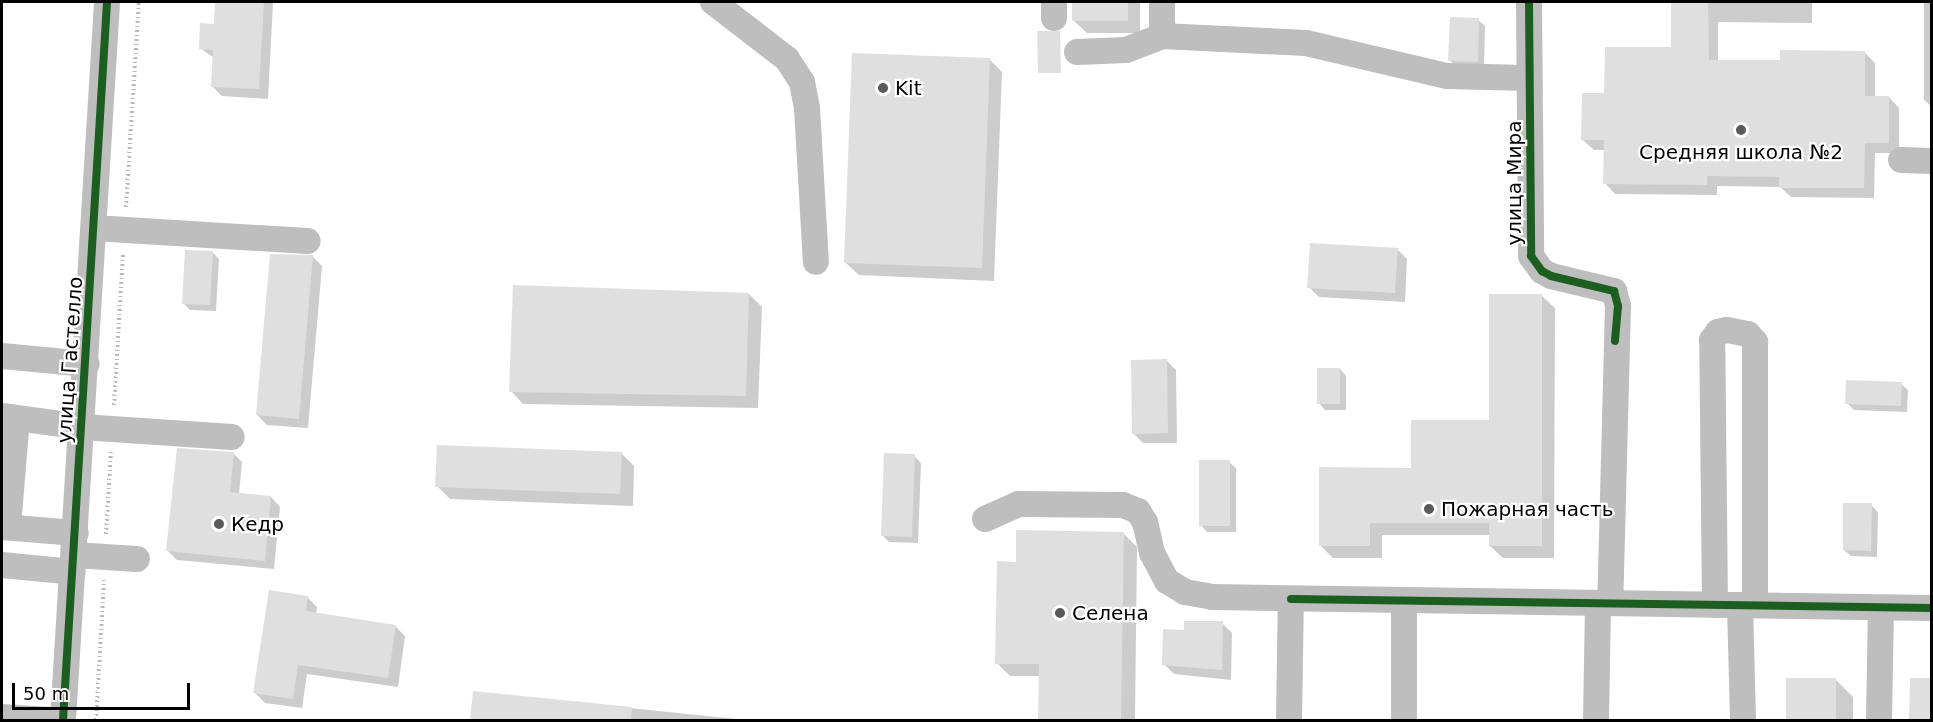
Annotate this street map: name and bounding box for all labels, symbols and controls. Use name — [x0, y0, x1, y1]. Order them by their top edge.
place label: Kit — [895, 76, 922, 100]
marker: Kit — [876, 81, 890, 95]
street label: улица Мира — [1502, 120, 1526, 246]
marker: Средняя школа №2 — [1734, 123, 1748, 137]
place label: Средняя школа №2 — [1639, 140, 1843, 164]
street label: улица Гастелло — [52, 276, 88, 444]
place label: Пожарная часть — [1441, 497, 1613, 521]
marker: Пожарная часть — [1422, 502, 1436, 516]
place label: Кедр — [231, 512, 284, 536]
marker: Кедр — [212, 517, 226, 531]
place label: Селена — [1072, 601, 1149, 625]
marker: Селена — [1053, 606, 1067, 620]
scale bar — [15, 671, 194, 709]
text: 50 m — [23, 683, 69, 704]

